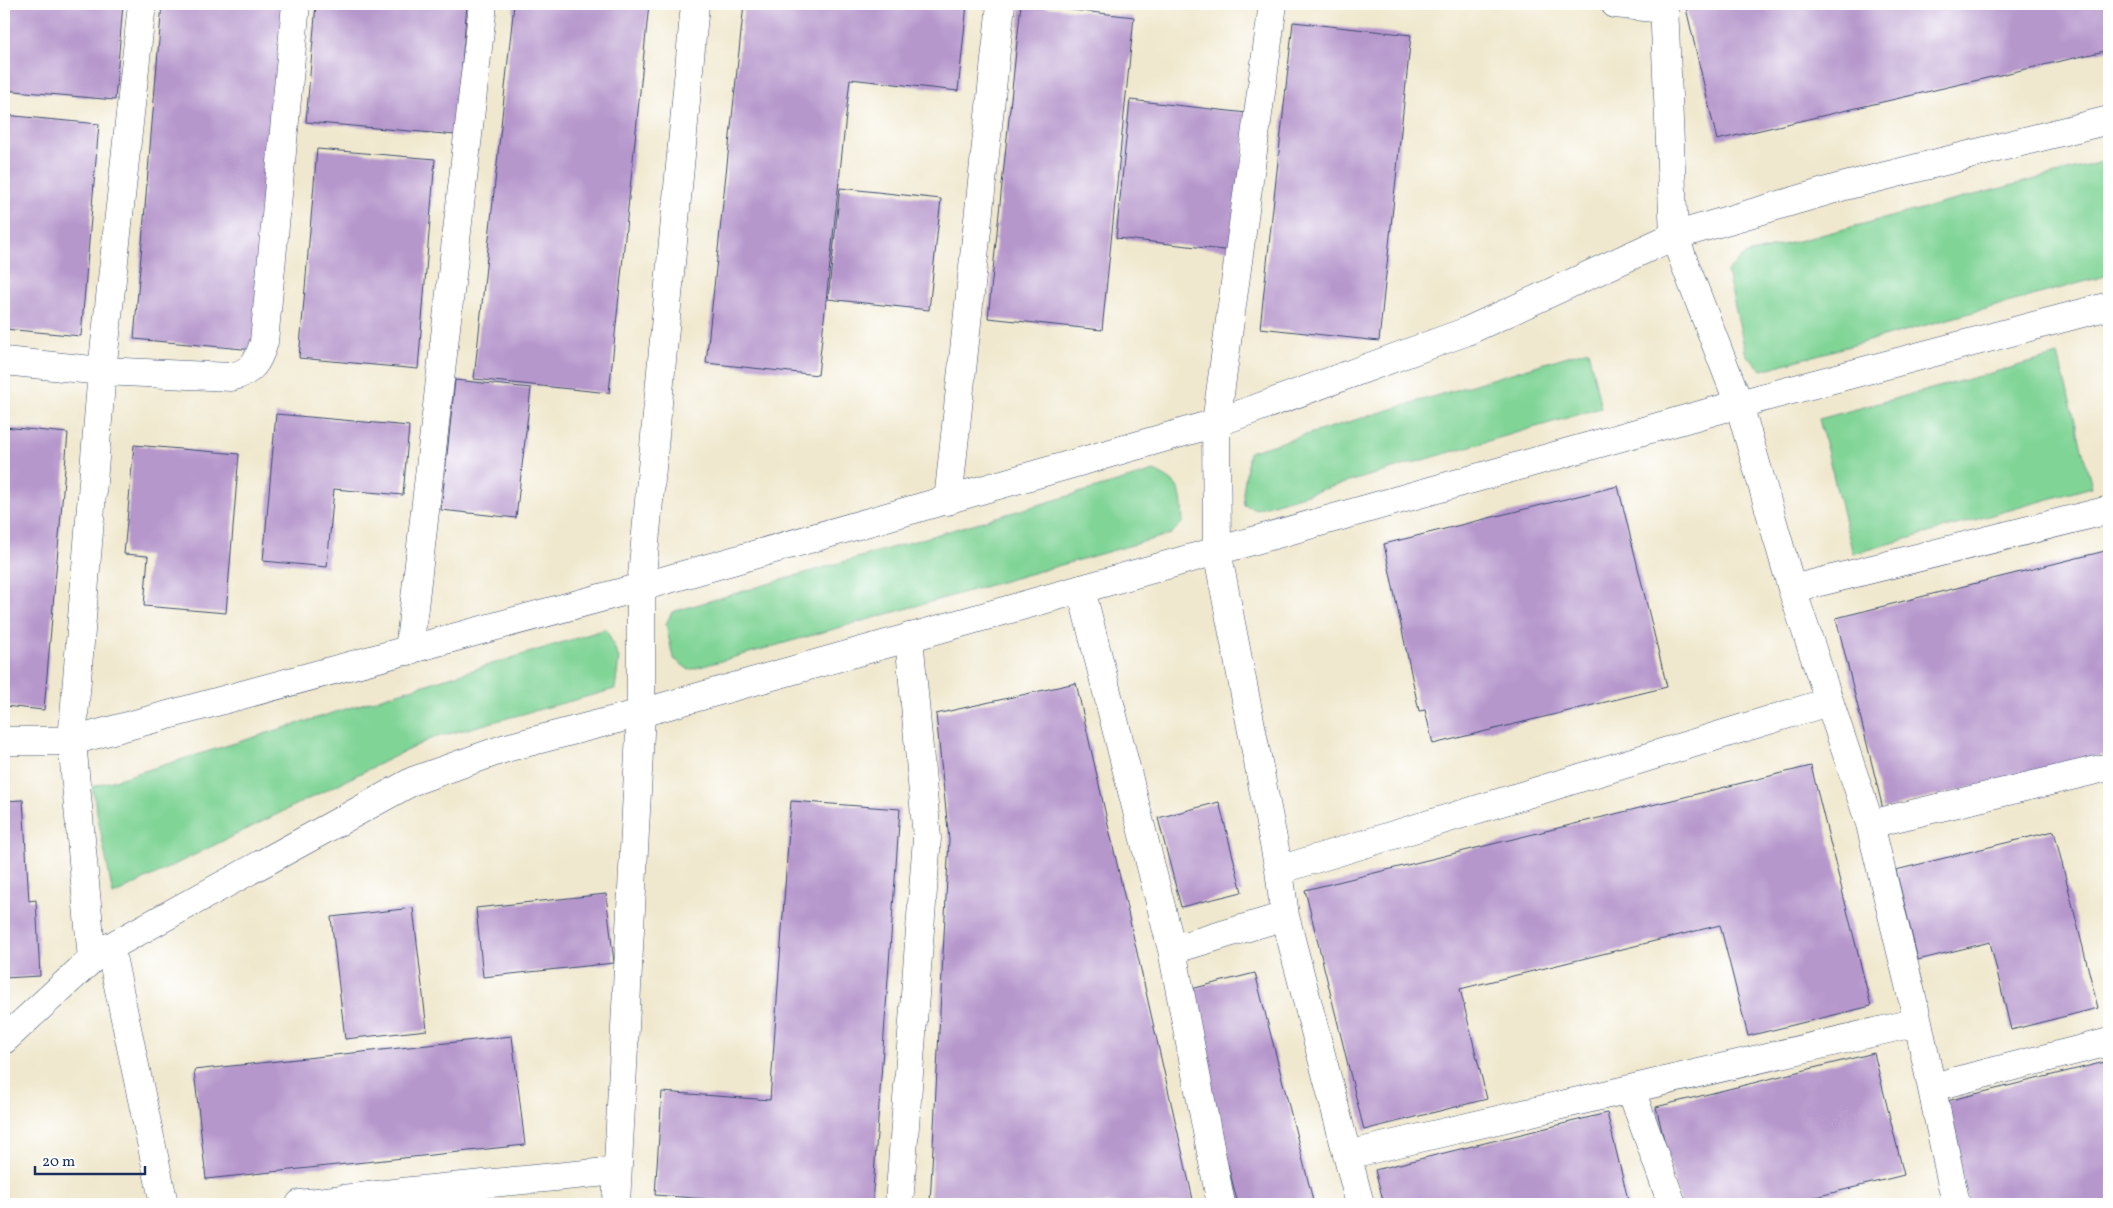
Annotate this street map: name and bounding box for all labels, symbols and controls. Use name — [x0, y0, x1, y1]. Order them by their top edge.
scale bar — [35, 1143, 145, 1175]
text: 20 m — [42, 1152, 75, 1173]

